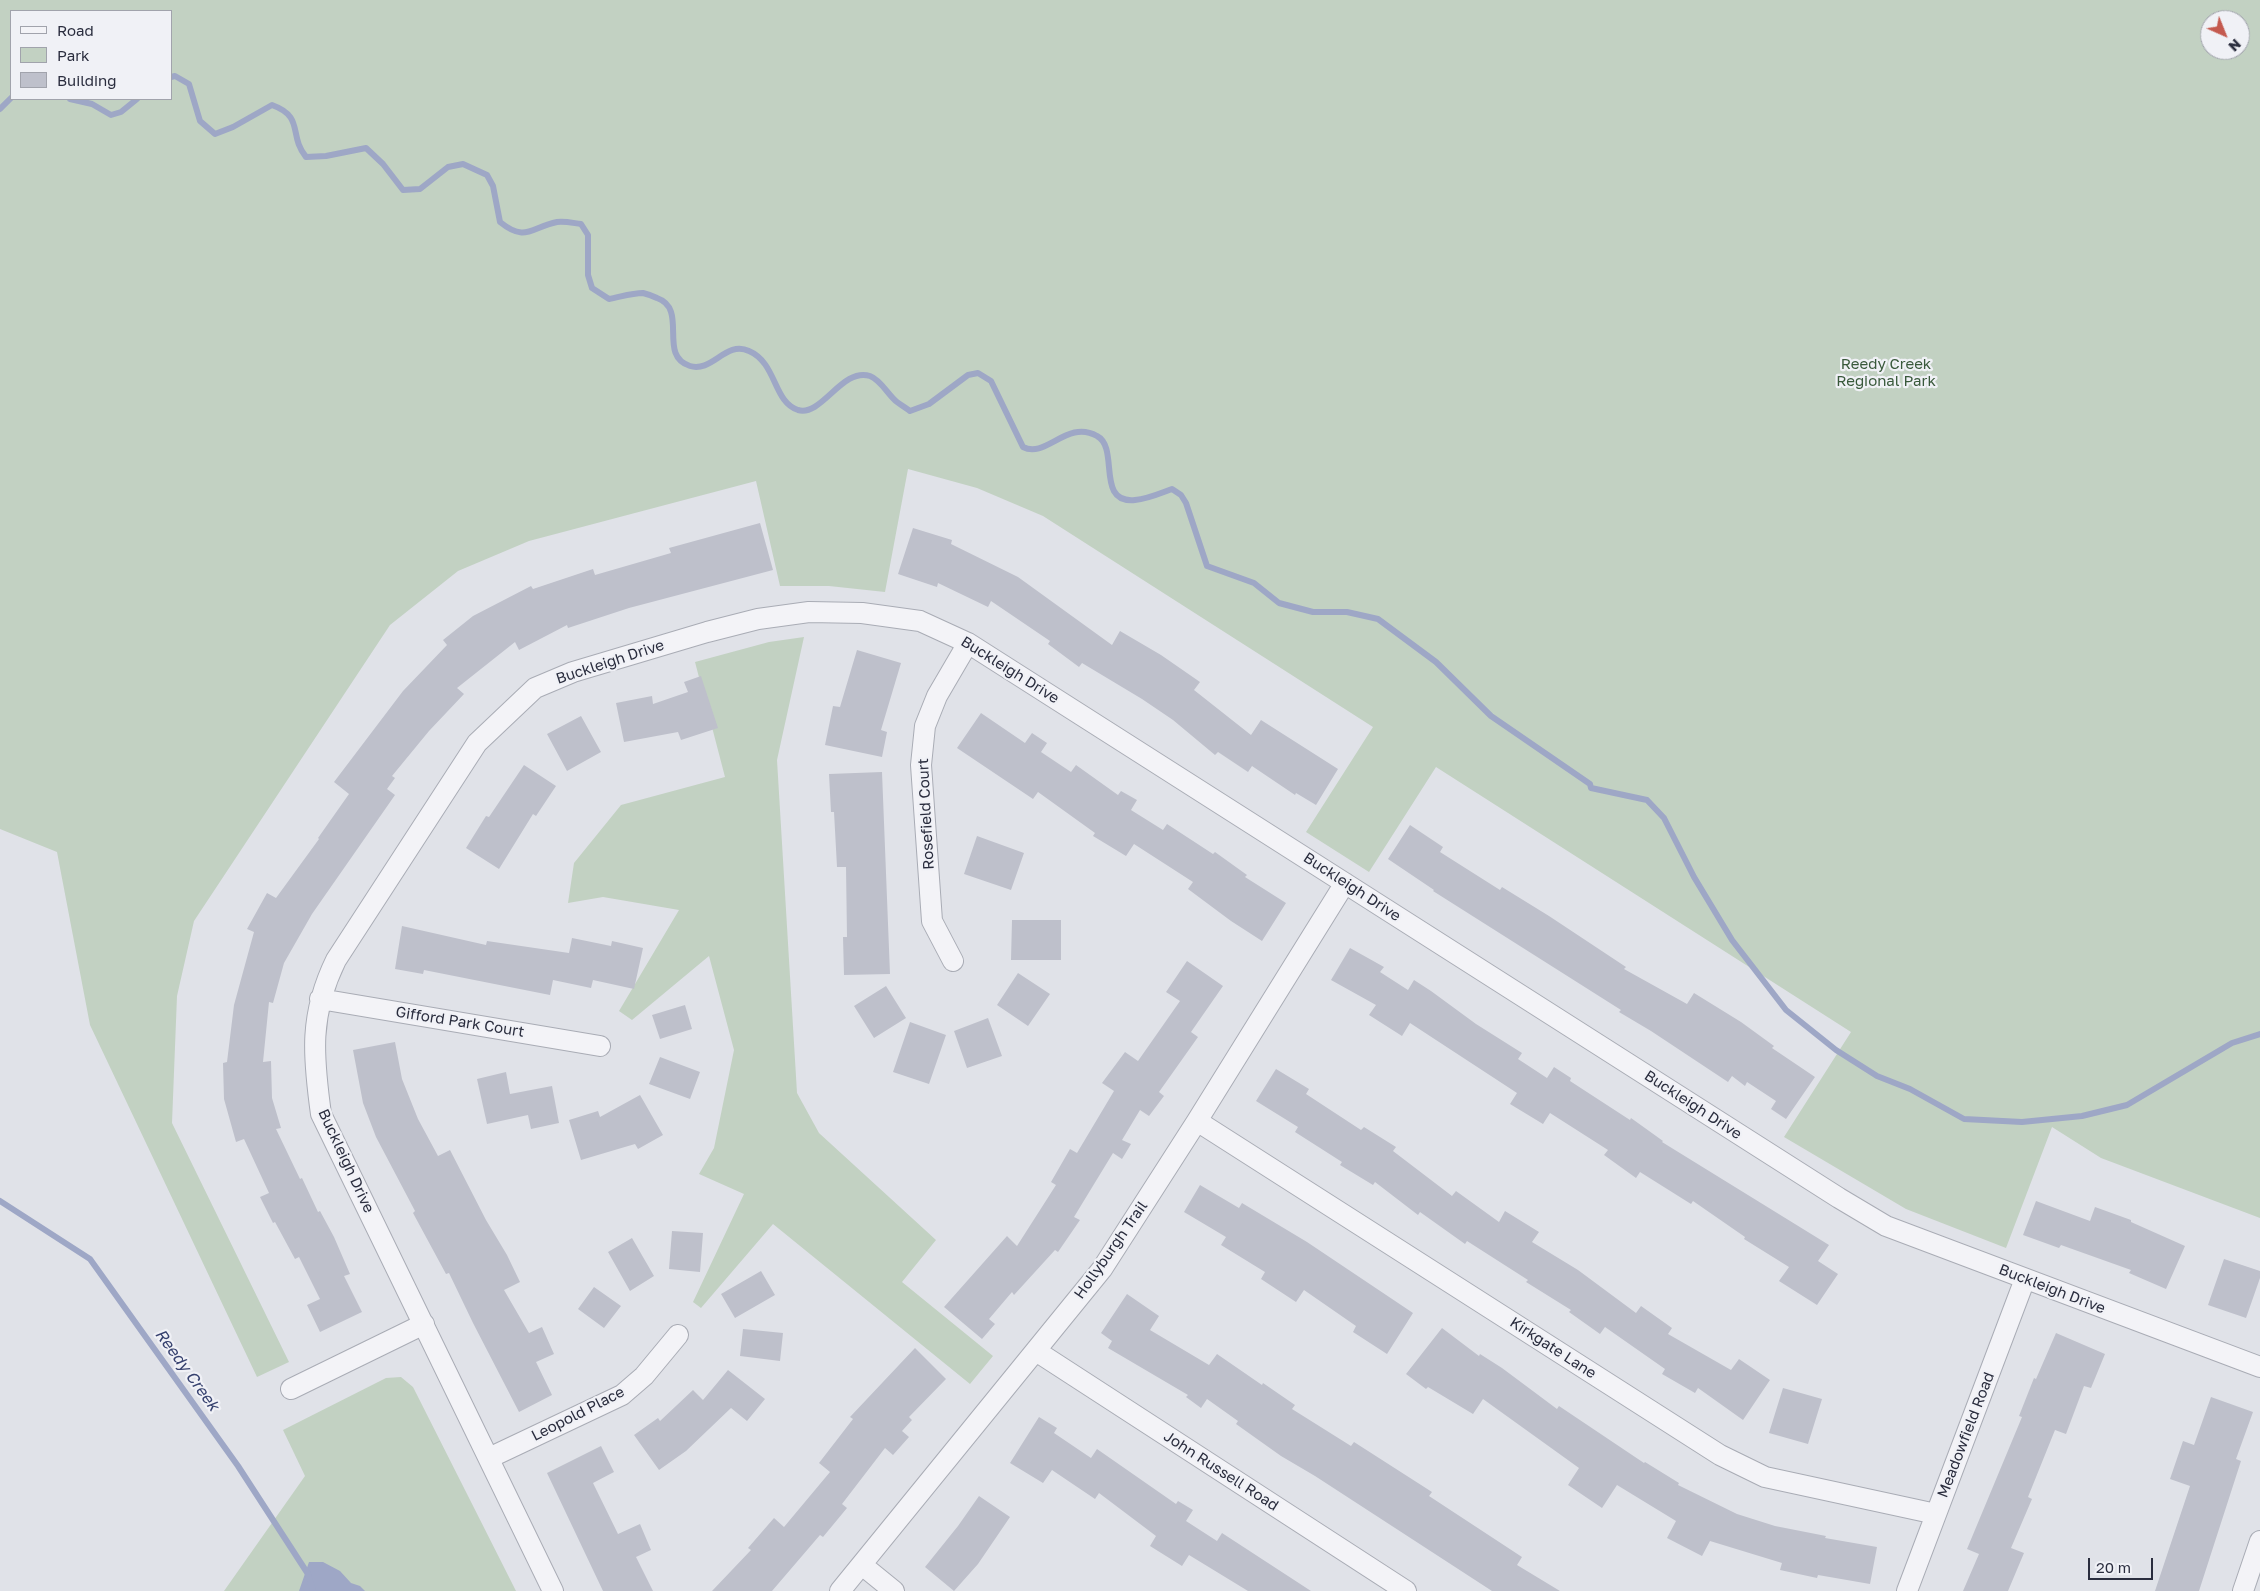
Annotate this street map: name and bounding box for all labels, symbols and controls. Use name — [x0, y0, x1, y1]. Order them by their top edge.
legend — [10, 10, 172, 100]
north arrow — [2200, 10, 2250, 60]
text: Road — [57, 21, 94, 39]
text: N — [2225, 36, 2245, 55]
text: Park — [57, 46, 89, 64]
text: Building — [57, 71, 117, 89]
park label: Reedy Creek Regional Park — [1836, 355, 1936, 390]
street label: Buckleigh Drive — [958, 633, 1062, 707]
street label: Buckleigh Drive — [554, 636, 666, 688]
street label: Rosefield Court — [914, 758, 938, 870]
street label: Buckleigh Drive — [1300, 849, 1404, 925]
street label: Gifford Park Court — [394, 1003, 526, 1041]
street label: Buckleigh Drive — [1641, 1067, 1745, 1143]
street label: Buckleigh Drive — [314, 1106, 378, 1216]
street label: Hollyburgh Trail — [1071, 1198, 1151, 1302]
street label: Buckleigh Drive — [1996, 1260, 2108, 1318]
street label: Kirkgate Lane — [1506, 1313, 1600, 1383]
water label: Reedy Creek — [151, 1325, 223, 1415]
street label: Meadowfield Road — [1934, 1370, 1998, 1500]
street label: Leopold Place — [529, 1383, 627, 1445]
street label: John Russell Road — [1160, 1427, 1282, 1515]
scale bar — [2090, 1548, 2155, 1580]
text: 20 m — [2096, 1558, 2131, 1576]

